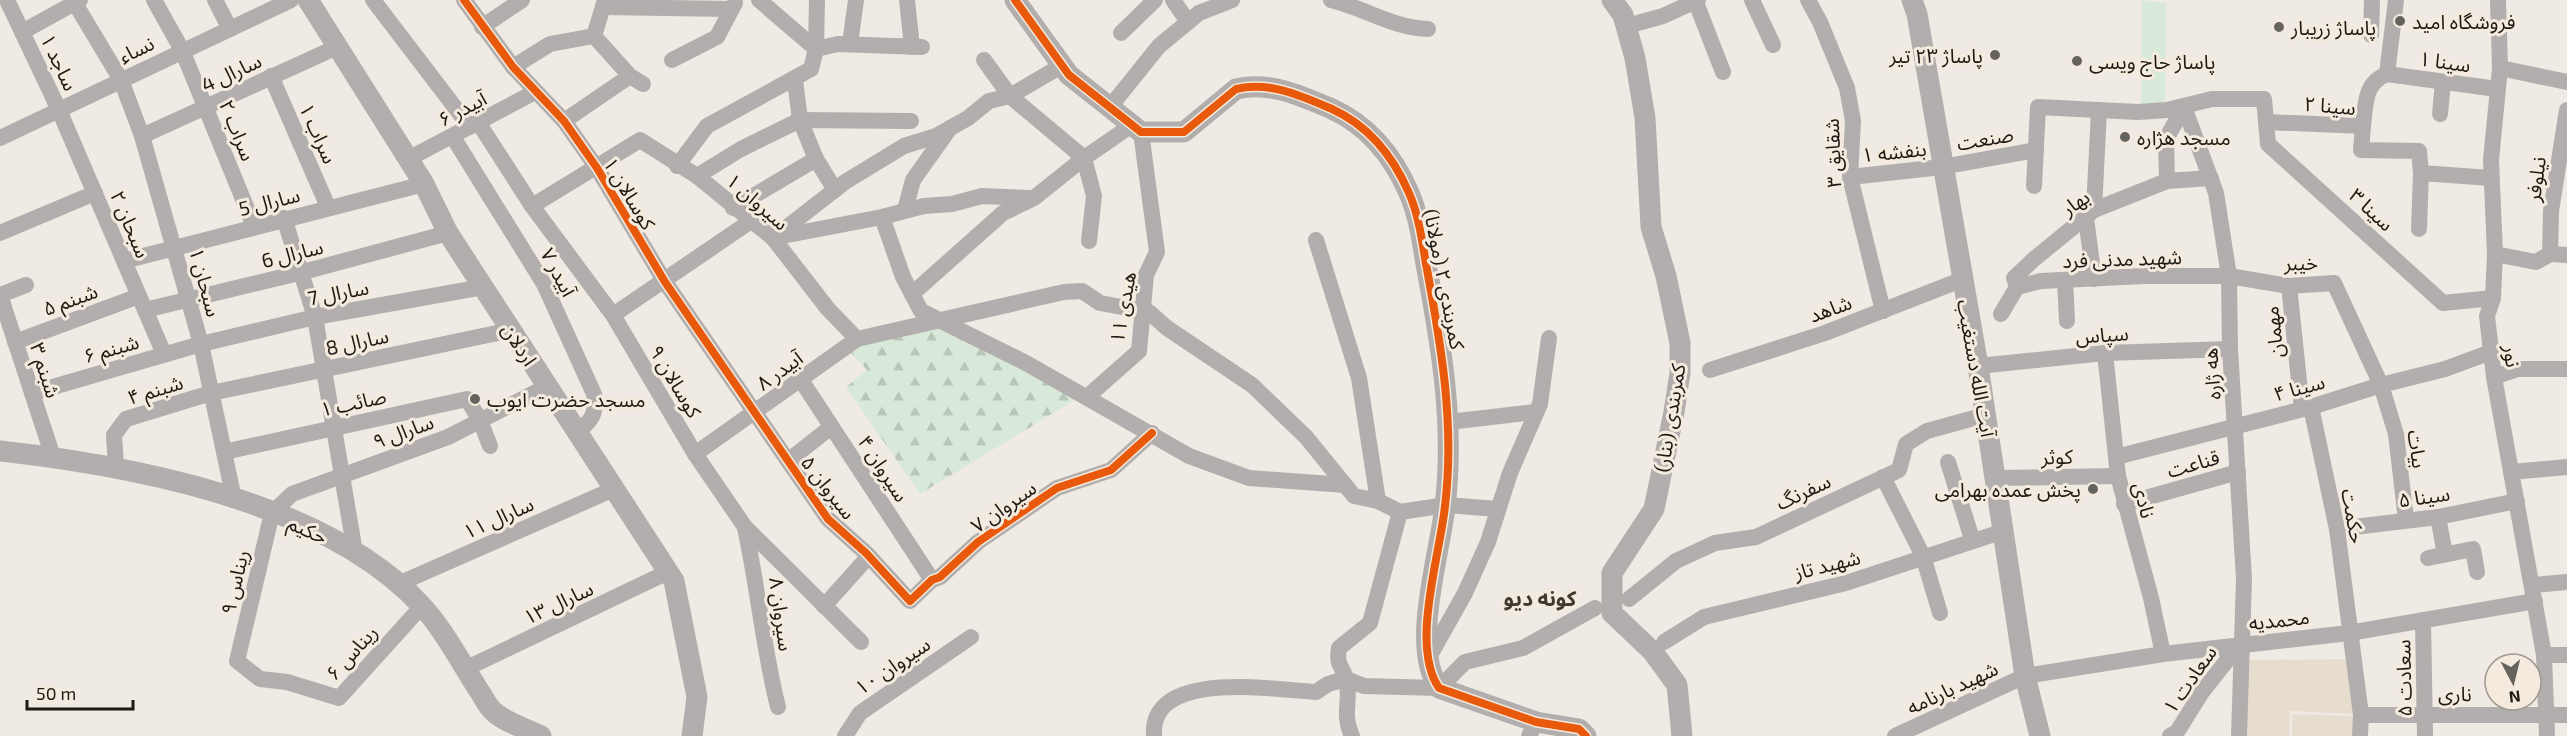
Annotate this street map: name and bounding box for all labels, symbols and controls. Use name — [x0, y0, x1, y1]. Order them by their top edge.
place label: فروشگاه امید — [2412, 9, 2515, 34]
marker: فروشگاه امید — [2393, 14, 2407, 28]
place label: پاساژ زریبار — [2290, 15, 2376, 41]
marker: پاساژ زریبار — [2272, 20, 2286, 34]
street label: ساجد ۱ — [36, 30, 84, 94]
street label: نساء — [114, 30, 158, 68]
place label: پاساژ ۲۳ تیر — [1888, 43, 1983, 69]
street label: سینا ۱ — [2418, 46, 2472, 77]
street label: سارال 4 — [197, 48, 265, 97]
marker: پاساژ ۲۳ تیر — [1988, 48, 2002, 62]
place label: پاساژ حاج ویسی — [2089, 49, 2216, 77]
marker: پاساژ حاج ویسی — [2070, 54, 2084, 68]
street label: آبیدر ۶ — [434, 85, 492, 132]
street label: سینا ۲ — [2303, 91, 2357, 119]
street label: سراب ۲ — [214, 96, 261, 164]
street label: سراب ۱ — [294, 99, 343, 167]
street label: شقایق ۳ — [1819, 118, 1847, 188]
street label: صنعت — [1955, 121, 2015, 155]
place label: مسجد هژاره — [2137, 125, 2231, 150]
marker: مسجد هژاره — [2118, 130, 2132, 144]
street label: بنفشه ۱ — [1861, 136, 1927, 166]
street label: کوسالان ۱ — [598, 152, 661, 235]
street label: نیلوفر — [2520, 155, 2551, 204]
street label: سیروان ۱ — [721, 168, 794, 235]
street label: سارال 5 — [236, 182, 302, 221]
street label: سینا ۳ — [2345, 183, 2399, 235]
street label: بهار — [2056, 184, 2094, 221]
street label: سبحان ۲ — [105, 187, 156, 262]
street label: کمربندی ۲ (مولانا) — [1419, 207, 1471, 352]
street label: سارال 6 — [259, 234, 326, 273]
street label: آبیدر ۷ — [535, 244, 582, 302]
street label: شهید مدنی فرد — [2062, 244, 2182, 273]
street label: سبحان ۱ — [184, 245, 227, 320]
street label: خیبر — [2283, 250, 2318, 275]
street label: هیدی ۱۱ — [1104, 269, 1141, 345]
street label: سارال 7 — [305, 274, 371, 311]
street label: شبنم ۵ — [39, 278, 102, 324]
street label: شاهد — [1805, 289, 1855, 327]
street label: آیت الله دستغیب — [1953, 297, 2001, 440]
street label: مهمان — [2258, 305, 2289, 359]
street label: اردلان — [496, 318, 543, 371]
street label: سپاس — [2075, 320, 2129, 350]
street label: سارال 8 — [323, 323, 391, 360]
street label: شبنم ۶ — [81, 329, 143, 371]
street label: شبنم ۳ — [22, 339, 66, 402]
street label: کوسالان ۹ — [644, 340, 707, 423]
street label: نور — [2499, 343, 2526, 369]
street label: آبیدر ۸ — [751, 344, 808, 396]
street label: هه ژاره — [2197, 347, 2226, 401]
street label: کمربندی (بنار) — [1649, 361, 1691, 474]
street label: شبنم ۴ — [124, 369, 187, 413]
street label: سینا ۴ — [2271, 369, 2327, 405]
street label: صائب ۱ — [318, 383, 388, 421]
place label: مسجد حضرت ایوب — [487, 387, 645, 412]
marker: مسجد حضرت ایوب — [468, 392, 482, 406]
street label: سارال ۹ — [369, 409, 437, 454]
street label: بیات — [2403, 428, 2433, 470]
street label: سیروان ۴ — [853, 430, 914, 506]
street label: کوثر — [2040, 444, 2074, 469]
street label: قناعت — [2164, 444, 2222, 482]
street label: سیروان ۵ — [796, 450, 861, 524]
street label: سفرنگ — [1772, 468, 1835, 515]
street label: سیروان ۷ — [966, 475, 1041, 538]
place label: پخش عمده بهرامی — [1935, 477, 2081, 503]
street label: نادی — [2128, 480, 2161, 521]
street label: سینا ۵ — [2397, 481, 2451, 512]
marker: پخش عمده بهرامی — [2086, 482, 2100, 496]
street label: حکمت — [2337, 487, 2371, 545]
street label: سارال ۱۱ — [459, 491, 537, 544]
street label: حکیم — [283, 510, 331, 552]
street label: شهید تاز — [1790, 544, 1863, 585]
street label: ریناس ۹ — [215, 547, 254, 617]
street label: سارال ۱۳ — [519, 575, 597, 629]
street label: سیروان ۸ — [764, 576, 799, 653]
district label: کونه دیو — [1504, 585, 1577, 611]
street label: محمدیه — [2247, 604, 2311, 634]
street label: ریناس ۶ — [320, 620, 383, 685]
street label: سیروان ۱۰ — [850, 631, 935, 700]
street label: سعادت ۵ — [2390, 639, 2416, 717]
street label: سعادت ۱ — [2157, 640, 2221, 718]
north arrow — [2483, 652, 2543, 712]
street label: شهید بارنامه — [1903, 655, 2002, 719]
scale bar — [27, 673, 134, 711]
street label: ناری — [2438, 681, 2472, 706]
text: 50 m — [36, 682, 76, 704]
text: N — [2508, 687, 2522, 708]

